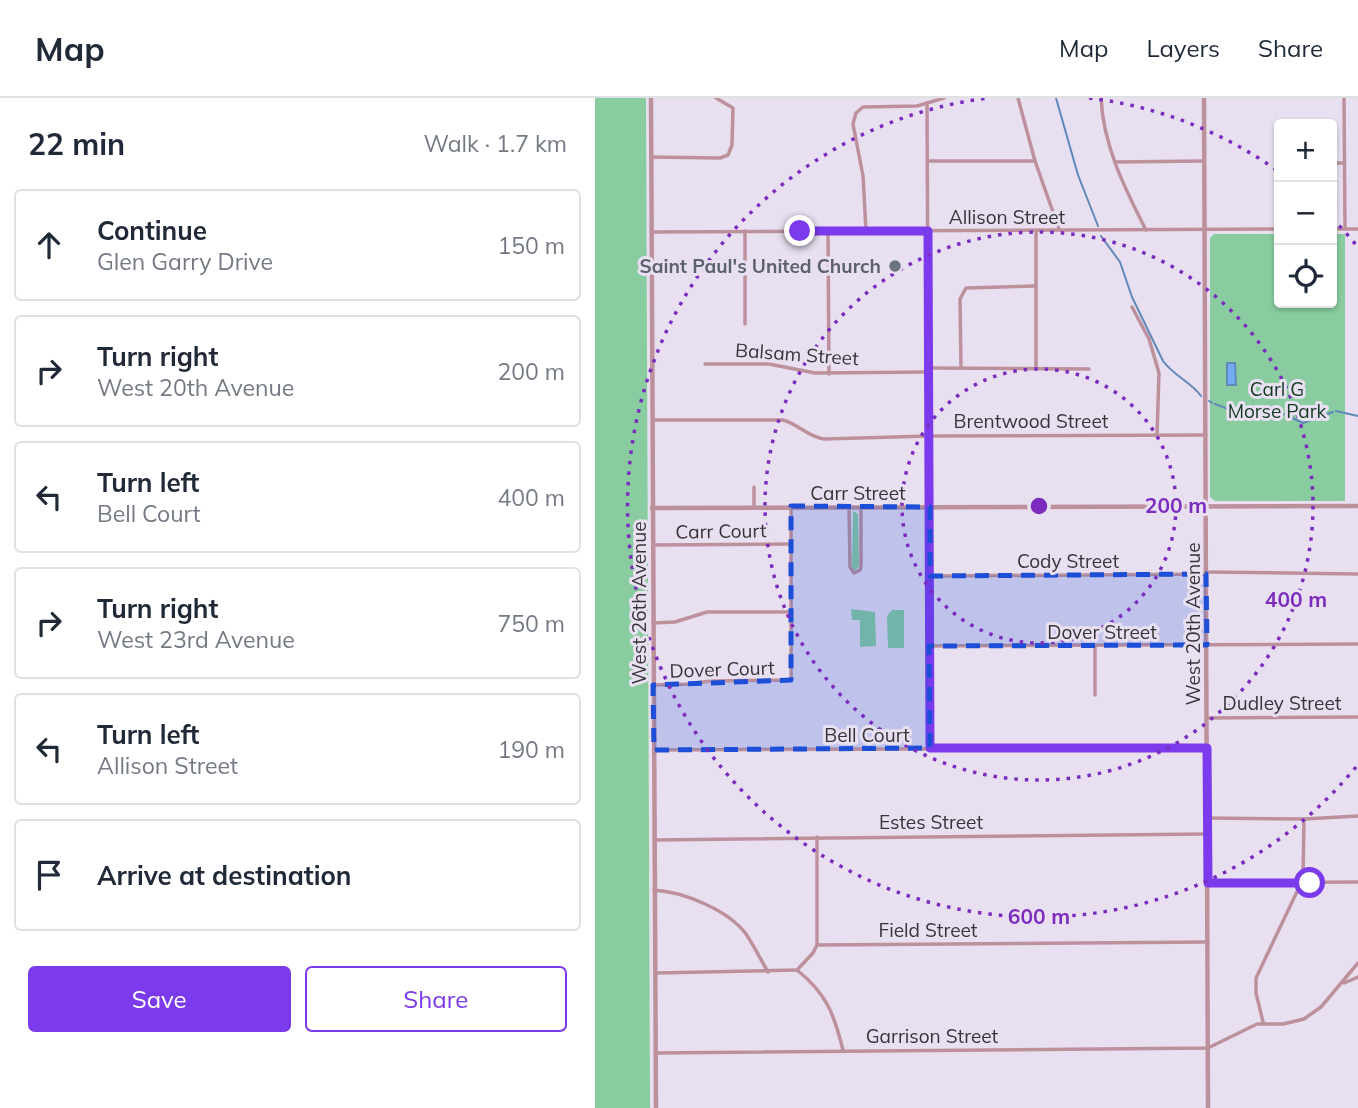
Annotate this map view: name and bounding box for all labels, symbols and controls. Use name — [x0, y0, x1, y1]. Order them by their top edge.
text: Map — [35, 28, 105, 69]
text: Map — [1059, 33, 1108, 63]
text: Layers — [1146, 33, 1220, 63]
text: Share — [1258, 33, 1323, 63]
map controls — [1274, 119, 1337, 308]
button: + — [1274, 119, 1337, 182]
text: 22 min — [28, 125, 125, 163]
text: Walk · 1.7 km — [423, 129, 567, 158]
button: − — [1274, 182, 1337, 245]
street label: Allison Street — [949, 205, 1066, 229]
text: Continue — [97, 214, 207, 247]
route end — [784, 215, 815, 246]
icon: ahead — [30, 226, 68, 264]
text: 150 m — [497, 231, 565, 260]
button: locate — [1274, 245, 1337, 308]
text: Glen Garry Drive — [97, 247, 273, 276]
place label: Saint Paul's United Church — [639, 254, 881, 278]
marker: Saint Paul's United Church — [887, 258, 903, 274]
street label: Balsam Street — [734, 338, 860, 370]
text: Turn right — [97, 340, 218, 373]
icon: right — [30, 352, 68, 390]
text: 200 m — [497, 357, 565, 386]
text: West 20th Avenue — [97, 373, 294, 402]
park label: Carl G Morse Park — [1228, 377, 1327, 423]
street label: Brentwood Street — [954, 409, 1109, 433]
text: Turn left — [97, 466, 199, 499]
icon: left — [30, 478, 68, 516]
street label: Carr Street — [810, 481, 906, 505]
text: 400 m — [497, 483, 565, 512]
text: 200 m — [1145, 492, 1207, 518]
centre of rings — [1027, 494, 1051, 518]
text: Bell Court — [97, 499, 200, 528]
street label: Carr Court — [675, 518, 767, 544]
street label: West 26th Avenue — [627, 521, 651, 685]
street label: West 20th Avenue — [1181, 542, 1205, 706]
street label: Cody Street — [1017, 549, 1119, 573]
text: 400 m — [1265, 586, 1327, 612]
text: Turn right — [97, 592, 218, 625]
icon: right — [30, 604, 68, 642]
text: 750 m — [497, 609, 565, 638]
street label: Dover Street — [1047, 620, 1157, 644]
text: West 23rd Avenue — [97, 625, 295, 654]
street label: Dover Court — [669, 655, 775, 683]
street label: Dudley Street — [1223, 691, 1342, 715]
text: Turn left — [97, 718, 199, 751]
street label: Bell Court — [824, 723, 910, 747]
icon: left — [30, 730, 68, 768]
text: 190 m — [497, 735, 565, 764]
text: Allison Street — [97, 751, 238, 780]
street label: Estes Street — [879, 810, 983, 834]
icon: arrive — [30, 856, 68, 894]
text: Arrive at destination — [97, 859, 352, 892]
route start — [1294, 867, 1325, 898]
text: 600 m — [1008, 903, 1070, 929]
street label: Field Street — [879, 918, 978, 942]
button: Save — [28, 966, 291, 1032]
button: Share — [305, 966, 567, 1032]
street label: Garrison Street — [866, 1024, 999, 1048]

